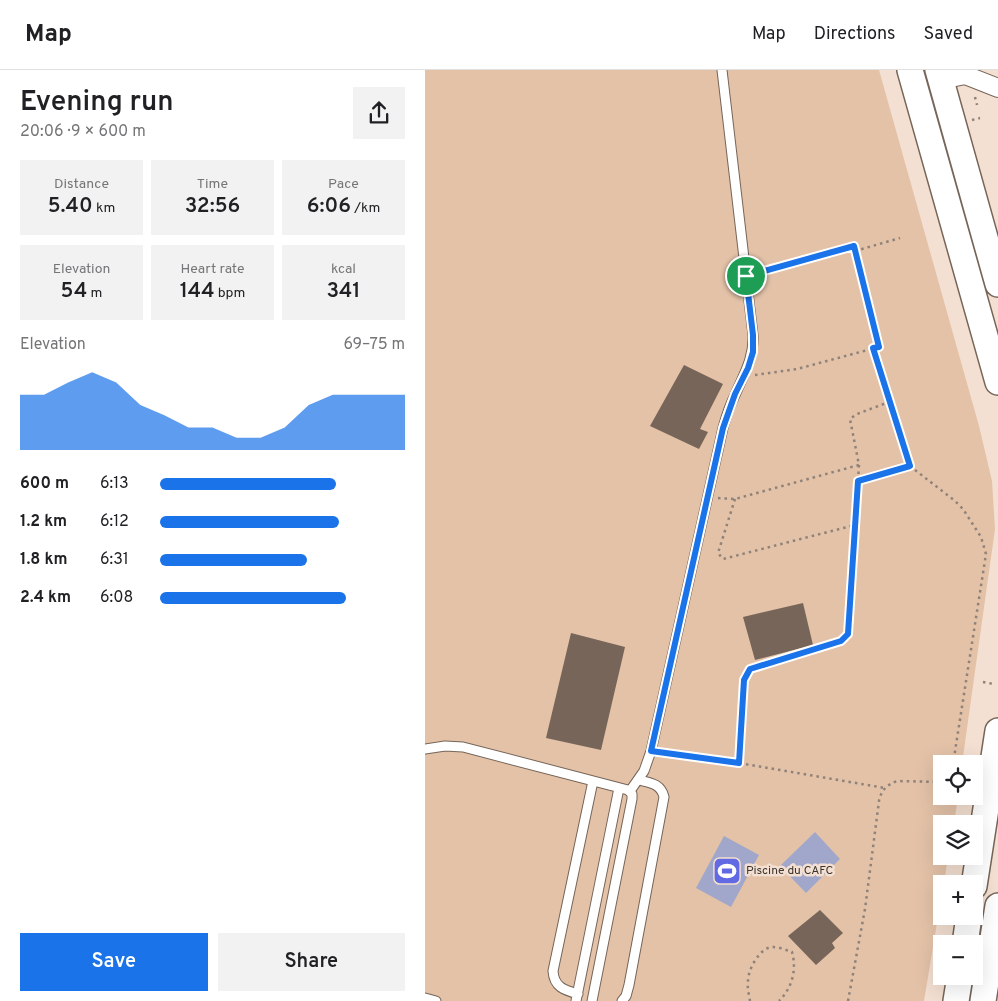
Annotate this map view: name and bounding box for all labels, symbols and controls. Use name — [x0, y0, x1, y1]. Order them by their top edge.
text: Map — [25, 20, 72, 50]
text: Map — [752, 23, 786, 46]
text: Directions — [814, 23, 896, 46]
text: Saved — [924, 23, 973, 46]
text: Evening run — [20, 85, 174, 121]
button: share — [353, 87, 405, 139]
text: 20:06 · 9 × 600 m — [20, 122, 146, 142]
text: Distance — [54, 176, 109, 193]
text: Time — [197, 176, 228, 193]
text: Pace — [328, 176, 359, 193]
text: 5.40 — [48, 193, 93, 220]
text: 32:56 — [185, 193, 240, 220]
text: 6:06 — [307, 193, 351, 220]
text: km — [93, 200, 115, 217]
text: /km — [351, 200, 380, 217]
pin — [725, 255, 767, 297]
text: Elevation — [53, 261, 110, 278]
text: Heart rate — [180, 261, 245, 278]
text: kcal — [331, 261, 356, 278]
icon: arrive — [732, 262, 760, 290]
text: 54 — [61, 278, 87, 305]
text: 144 — [180, 278, 214, 305]
text: 341 — [326, 278, 361, 305]
text: m — [87, 285, 102, 302]
text: bpm — [214, 285, 245, 302]
text: Elevation — [20, 335, 86, 355]
text: 69–75 m — [343, 335, 405, 355]
text: 600 m — [20, 474, 69, 494]
text: 6:13 — [100, 474, 129, 494]
text: 1.2 km — [20, 512, 67, 532]
text: 6:12 — [100, 512, 129, 532]
text: 1.8 km — [20, 550, 67, 570]
text: 6:31 — [100, 550, 129, 570]
text: 2.4 km — [20, 588, 71, 608]
text: 6:08 — [100, 588, 133, 608]
map controls — [933, 755, 983, 985]
button: locate — [933, 755, 983, 805]
button: layers — [933, 815, 983, 865]
sports icon: Piscine du CAFC — [712, 856, 742, 886]
place label: Piscine du CAFC — [746, 863, 834, 879]
button: + — [933, 875, 983, 925]
button: Save — [20, 933, 208, 991]
button: Share — [218, 933, 405, 991]
button: − — [933, 935, 983, 985]

